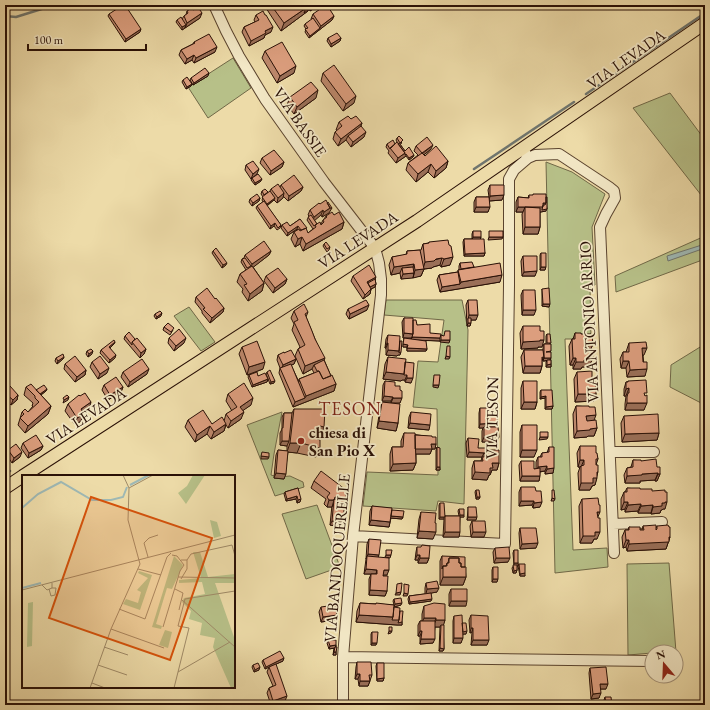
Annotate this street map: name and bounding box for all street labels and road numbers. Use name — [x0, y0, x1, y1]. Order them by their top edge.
street label: VIA LEVADA — [583, 24, 670, 94]
street label: VIA BASSIE — [268, 83, 332, 161]
street label: VIA LEVADA — [314, 206, 403, 274]
street label: VIA ANTONIO ARRIO — [574, 241, 604, 403]
street label: VIA TESON — [481, 376, 503, 459]
street label: VIA LEVADA — [42, 382, 131, 450]
street label: VIA BANDOQUERELLE — [319, 473, 355, 643]

